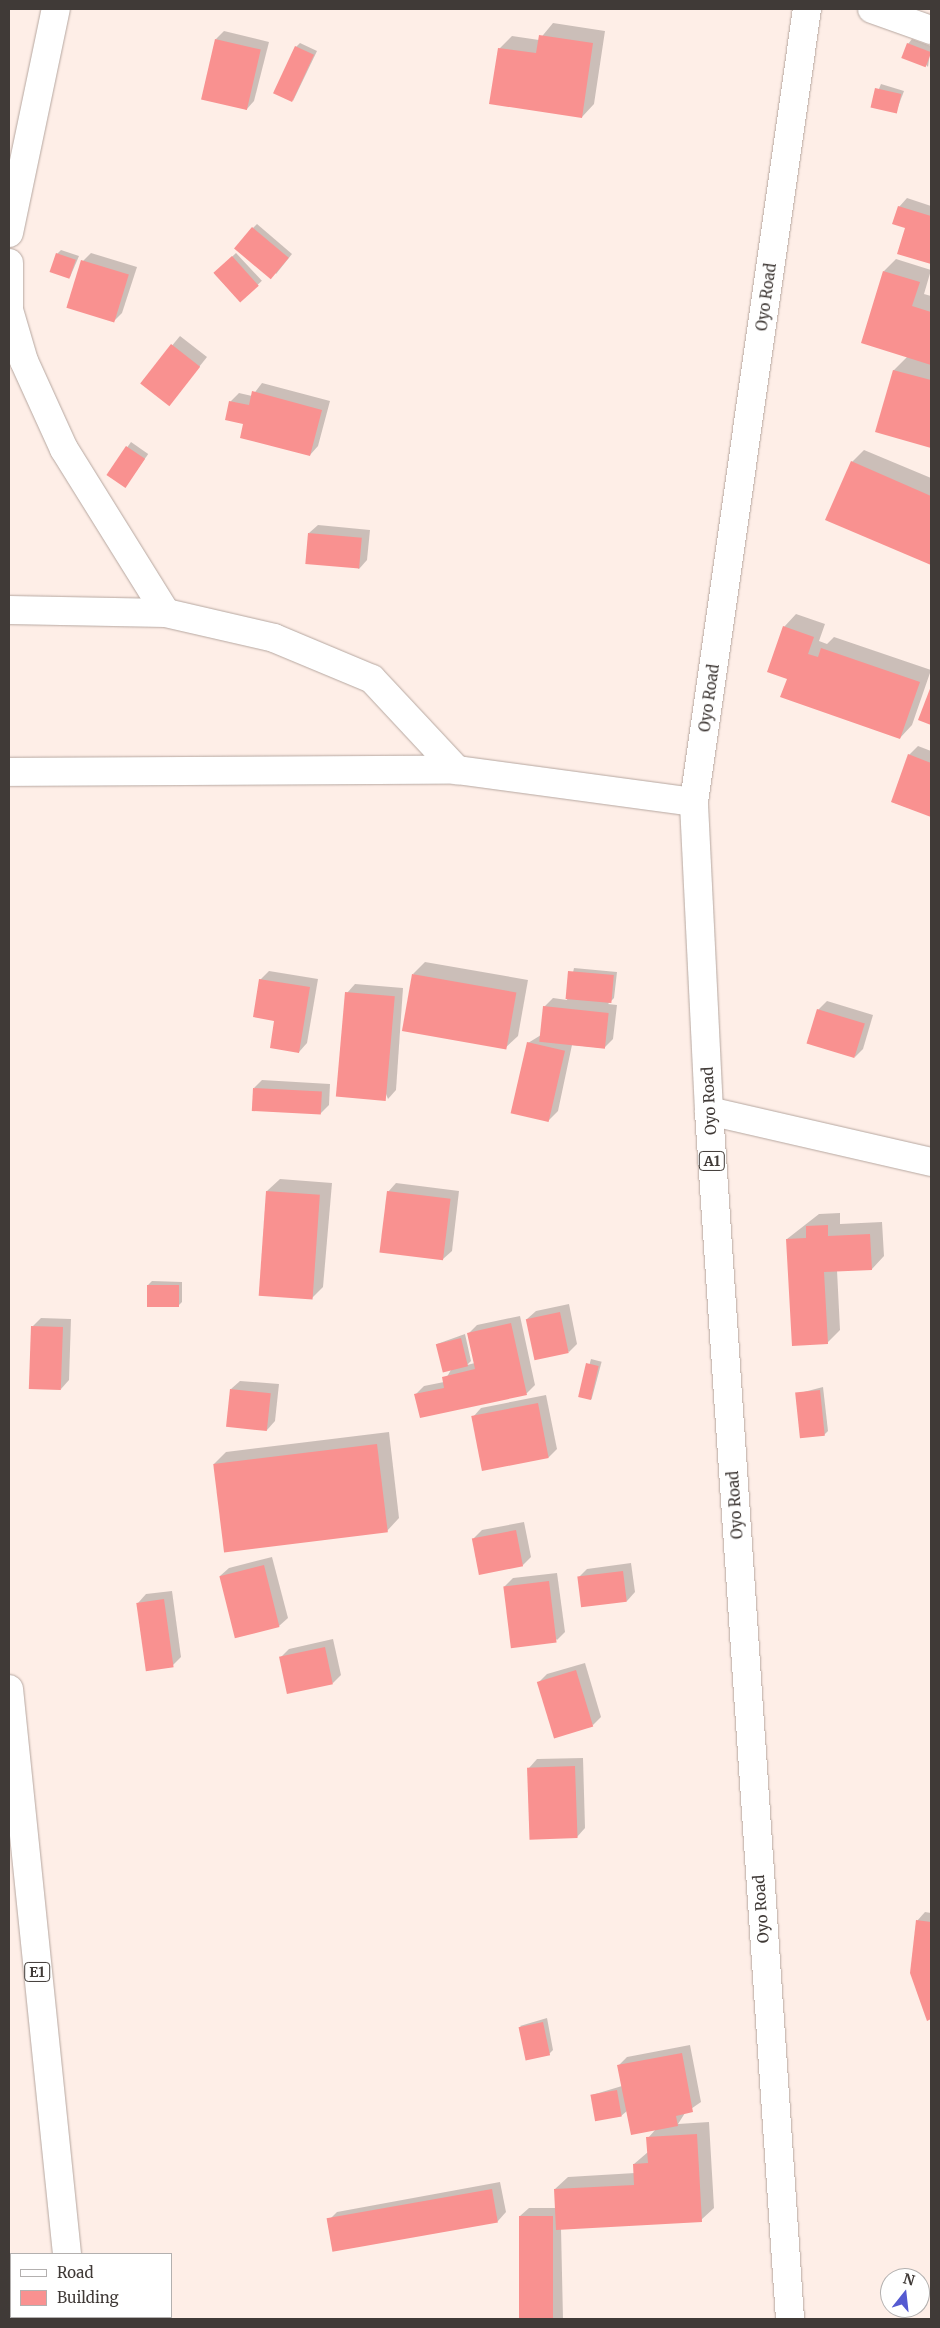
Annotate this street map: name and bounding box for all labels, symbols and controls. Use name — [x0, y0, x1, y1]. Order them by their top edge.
street label: Oyo Road — [752, 262, 780, 332]
street label: Oyo Road — [695, 663, 723, 733]
street label: Oyo Road — [698, 1066, 720, 1136]
road number: A1 — [698, 1150, 726, 1172]
street label: Oyo Road — [724, 1470, 746, 1540]
street label: Oyo Road — [750, 1874, 772, 1944]
road number: E1 — [23, 1960, 51, 1984]
legend — [10, 2253, 172, 2318]
text: Road — [57, 2263, 93, 2282]
north arrow — [880, 2268, 930, 2318]
text: N — [901, 2269, 917, 2290]
text: Building — [57, 2288, 119, 2307]

